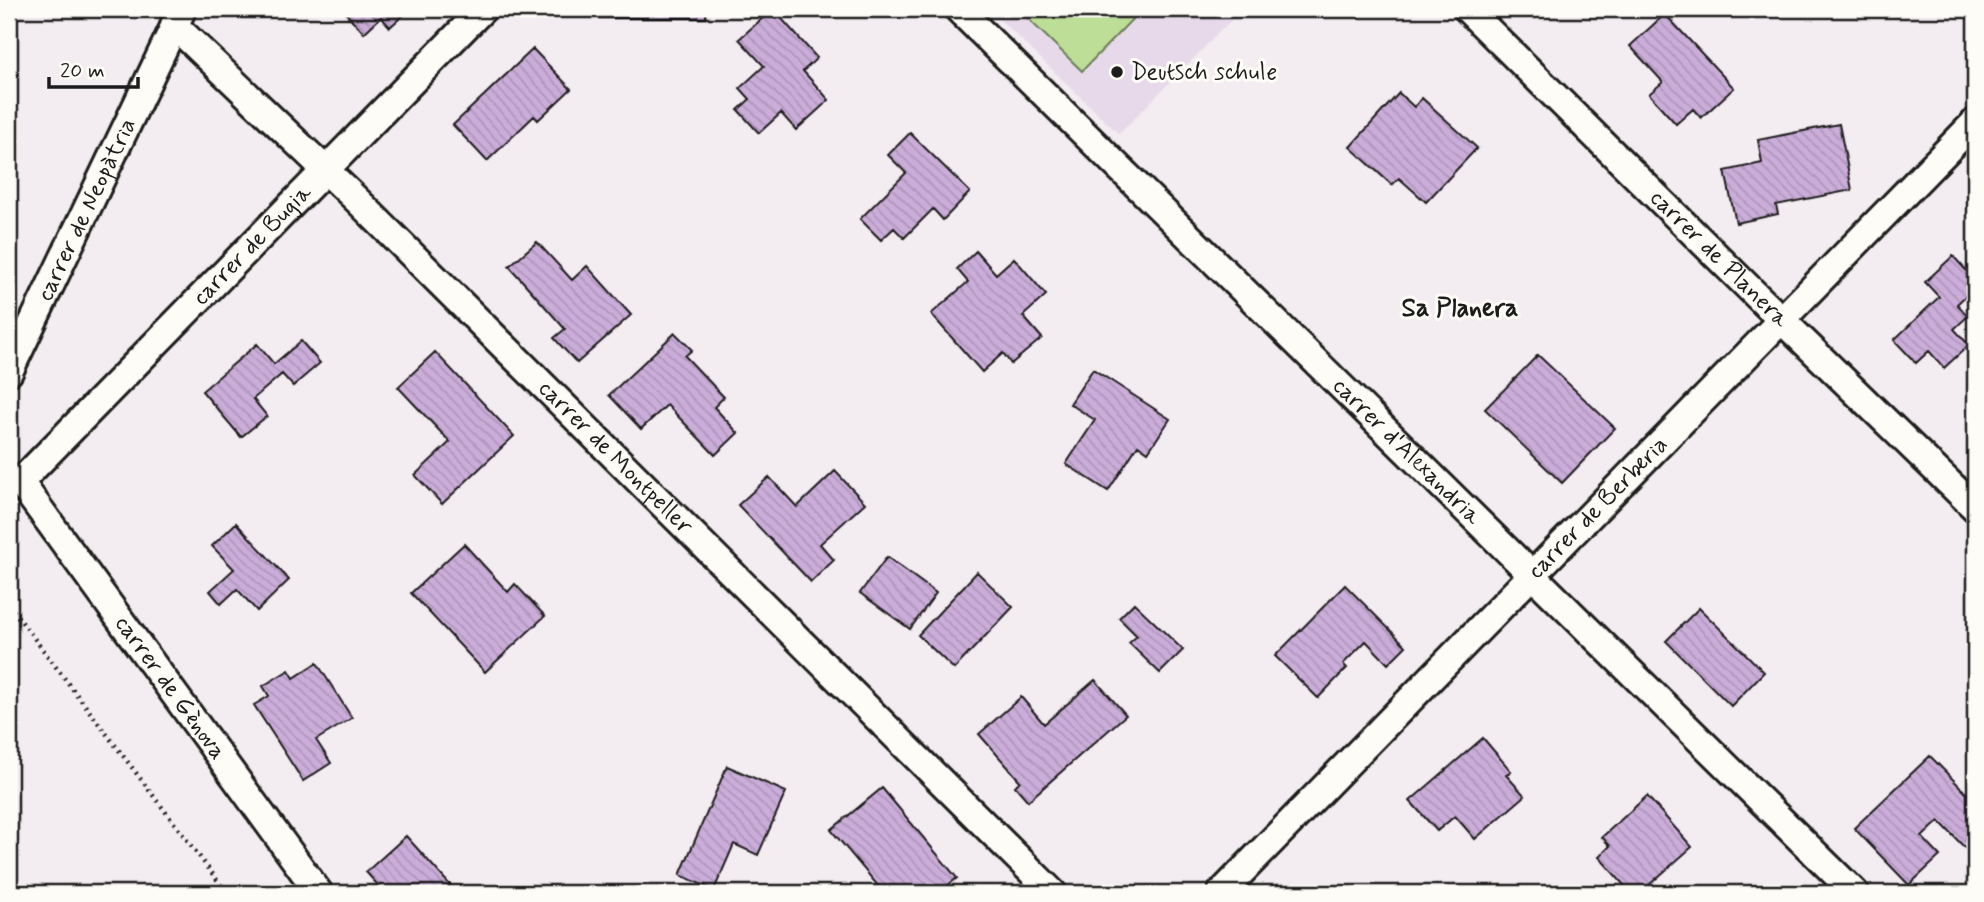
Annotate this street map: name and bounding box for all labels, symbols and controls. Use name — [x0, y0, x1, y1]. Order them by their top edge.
scale bar — [49, 46, 138, 90]
text: 20 m — [60, 57, 105, 85]
place label: Deutsch schule — [1131, 57, 1277, 88]
marker: Deutsch schule — [1109, 64, 1125, 80]
street label: carrer de Neopàtria — [30, 113, 144, 306]
street label: carrer de Bugia — [186, 177, 319, 312]
street label: carrer de Planera — [1643, 183, 1796, 335]
district label: Sa Planera — [1402, 292, 1518, 326]
street label: carrer d'Alexandria — [1326, 371, 1488, 532]
street label: carrer de Montpeller — [532, 374, 700, 542]
street label: carrer de Berberia — [1521, 430, 1675, 586]
street label: carrer de Gènova — [107, 610, 233, 766]

